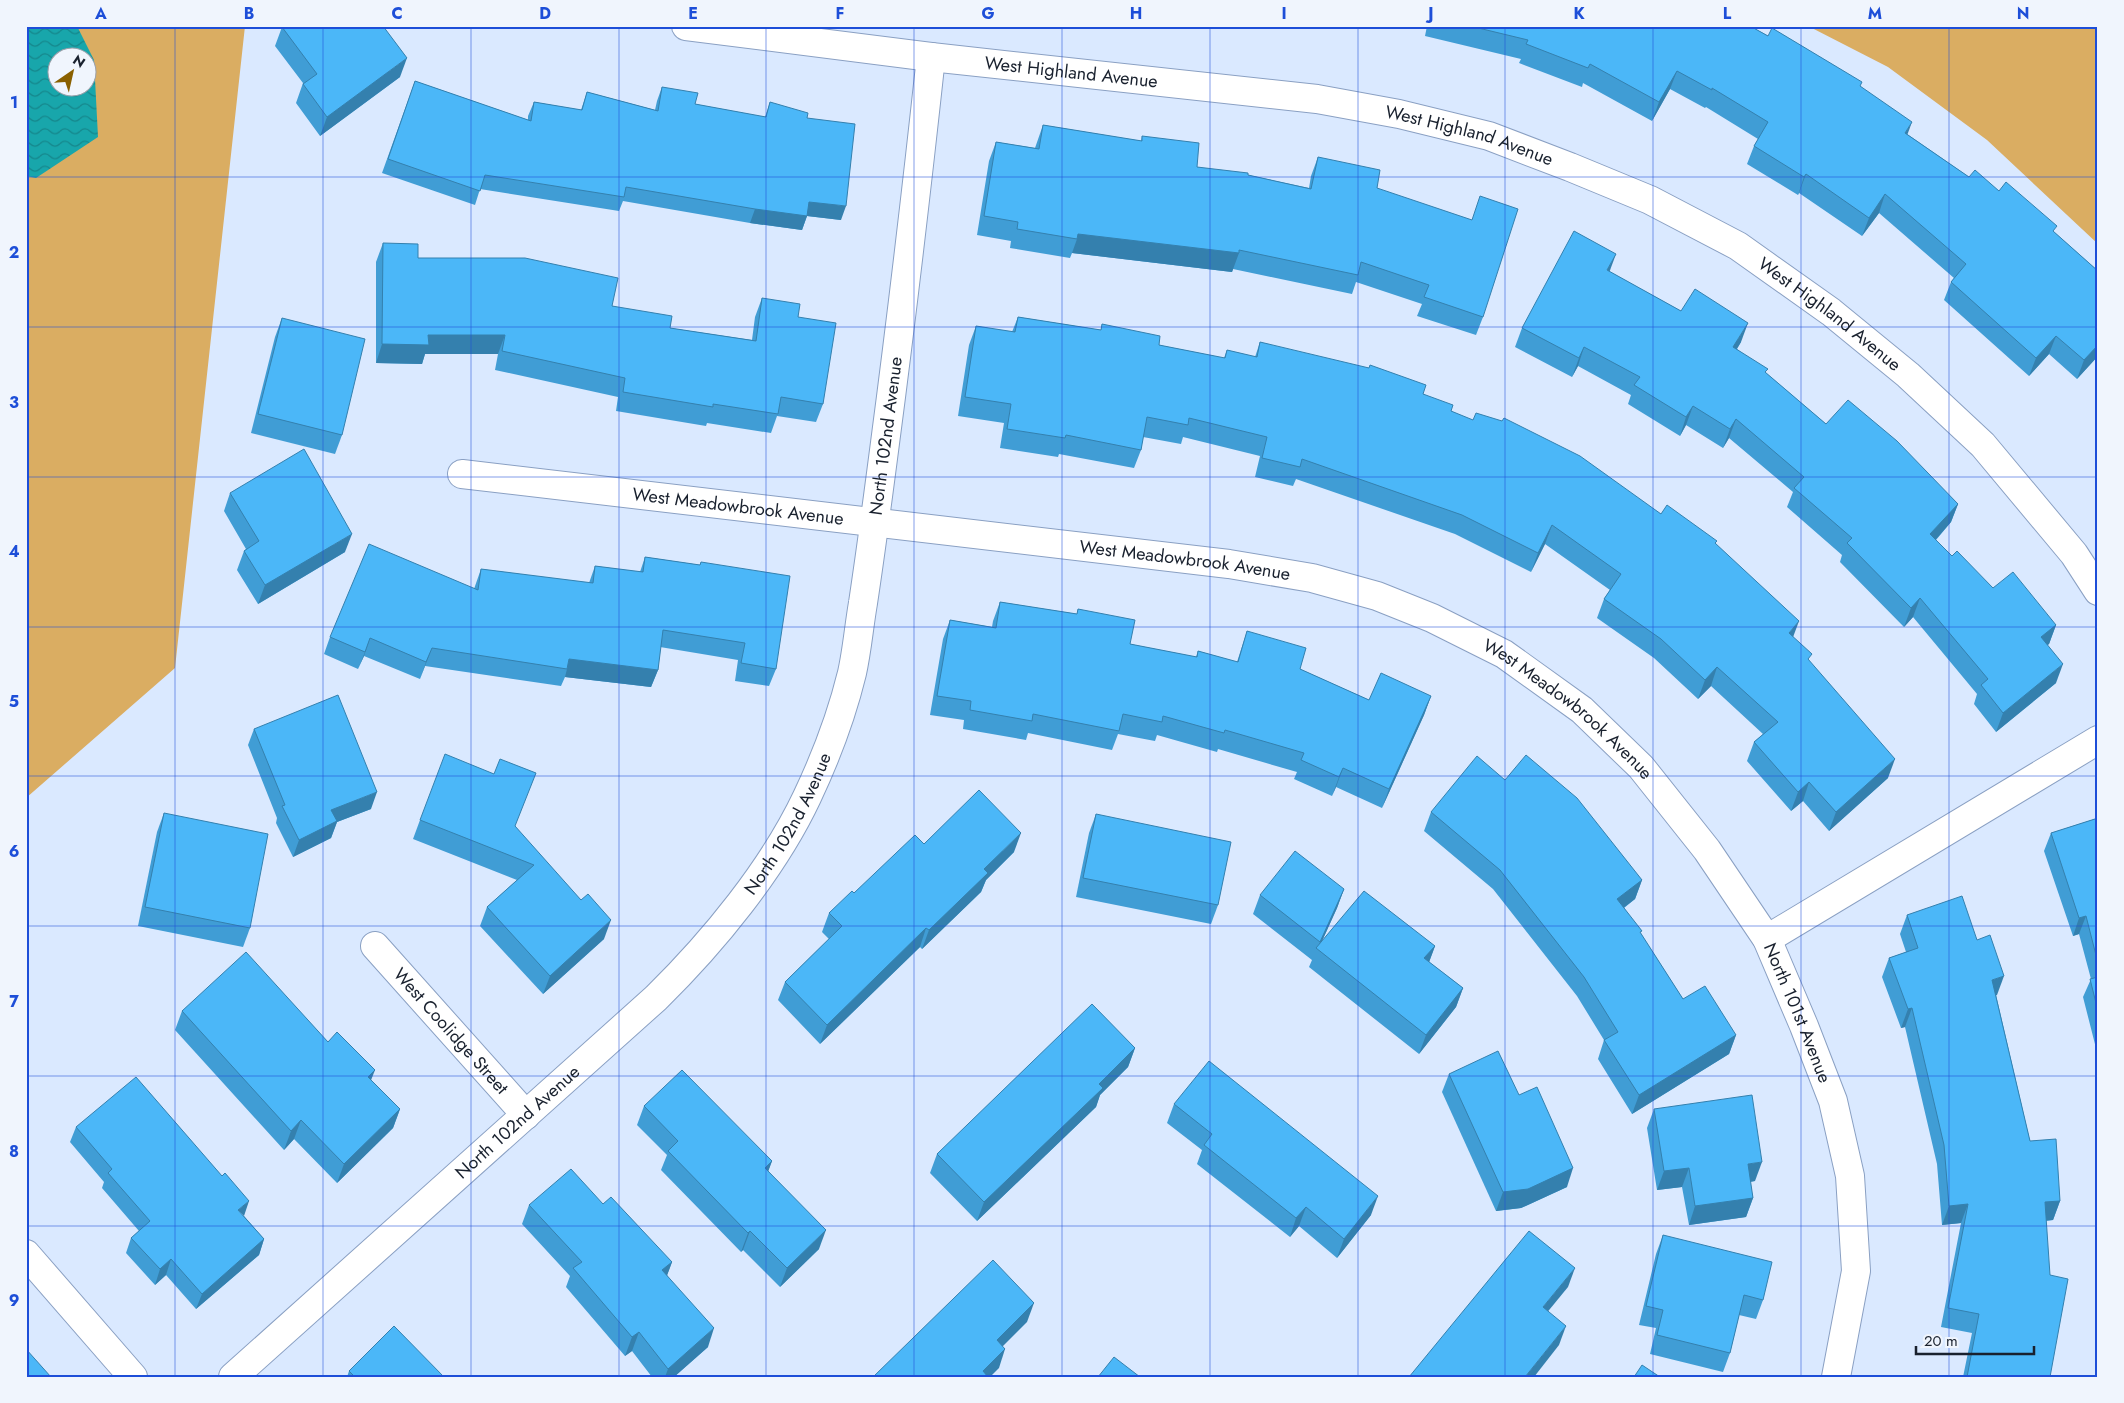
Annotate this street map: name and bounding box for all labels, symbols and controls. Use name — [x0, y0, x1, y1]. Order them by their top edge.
text: A — [94, 2, 107, 25]
text: B — [244, 2, 254, 25]
text: C — [391, 2, 403, 25]
text: D — [539, 2, 551, 25]
text: E — [688, 2, 698, 25]
text: F — [836, 2, 844, 25]
text: G — [981, 2, 995, 25]
text: H — [1130, 2, 1142, 25]
text: I — [1281, 2, 1287, 25]
text: J — [1425, 2, 1434, 25]
text: K — [1573, 2, 1585, 25]
text: L — [1723, 2, 1732, 25]
text: M — [1868, 2, 1882, 25]
text: N — [2017, 2, 2029, 25]
north arrow — [48, 48, 98, 98]
text: N — [69, 50, 89, 73]
street label: West Highland Avenue — [983, 50, 1159, 95]
text: 1 — [10, 91, 18, 114]
street label: West Highland Avenue — [1383, 99, 1557, 172]
text: 2 — [9, 241, 19, 264]
street label: West Highland Avenue — [1753, 251, 1907, 377]
street label: North 102nd Avenue — [863, 355, 909, 517]
text: 3 — [9, 391, 19, 414]
street label: West Meadowbrook Avenue — [631, 481, 845, 532]
street label: West Meadowbrook Avenue — [1078, 534, 1292, 587]
text: 4 — [8, 540, 20, 563]
street label: West Meadowbrook Avenue — [1479, 633, 1659, 785]
text: 5 — [9, 690, 19, 713]
street label: North 102nd Avenue — [738, 749, 838, 900]
text: 6 — [9, 840, 19, 863]
street label: North 101st Avenue — [1757, 939, 1838, 1087]
street label: West Coolidge Street — [387, 962, 515, 1100]
text: 7 — [9, 990, 19, 1013]
street label: North 102nd Avenue — [449, 1059, 586, 1185]
text: 8 — [9, 1140, 19, 1163]
text: 9 — [9, 1289, 19, 1312]
scale bar — [1916, 1323, 2034, 1355]
text: 20 m — [1924, 1330, 1958, 1352]

